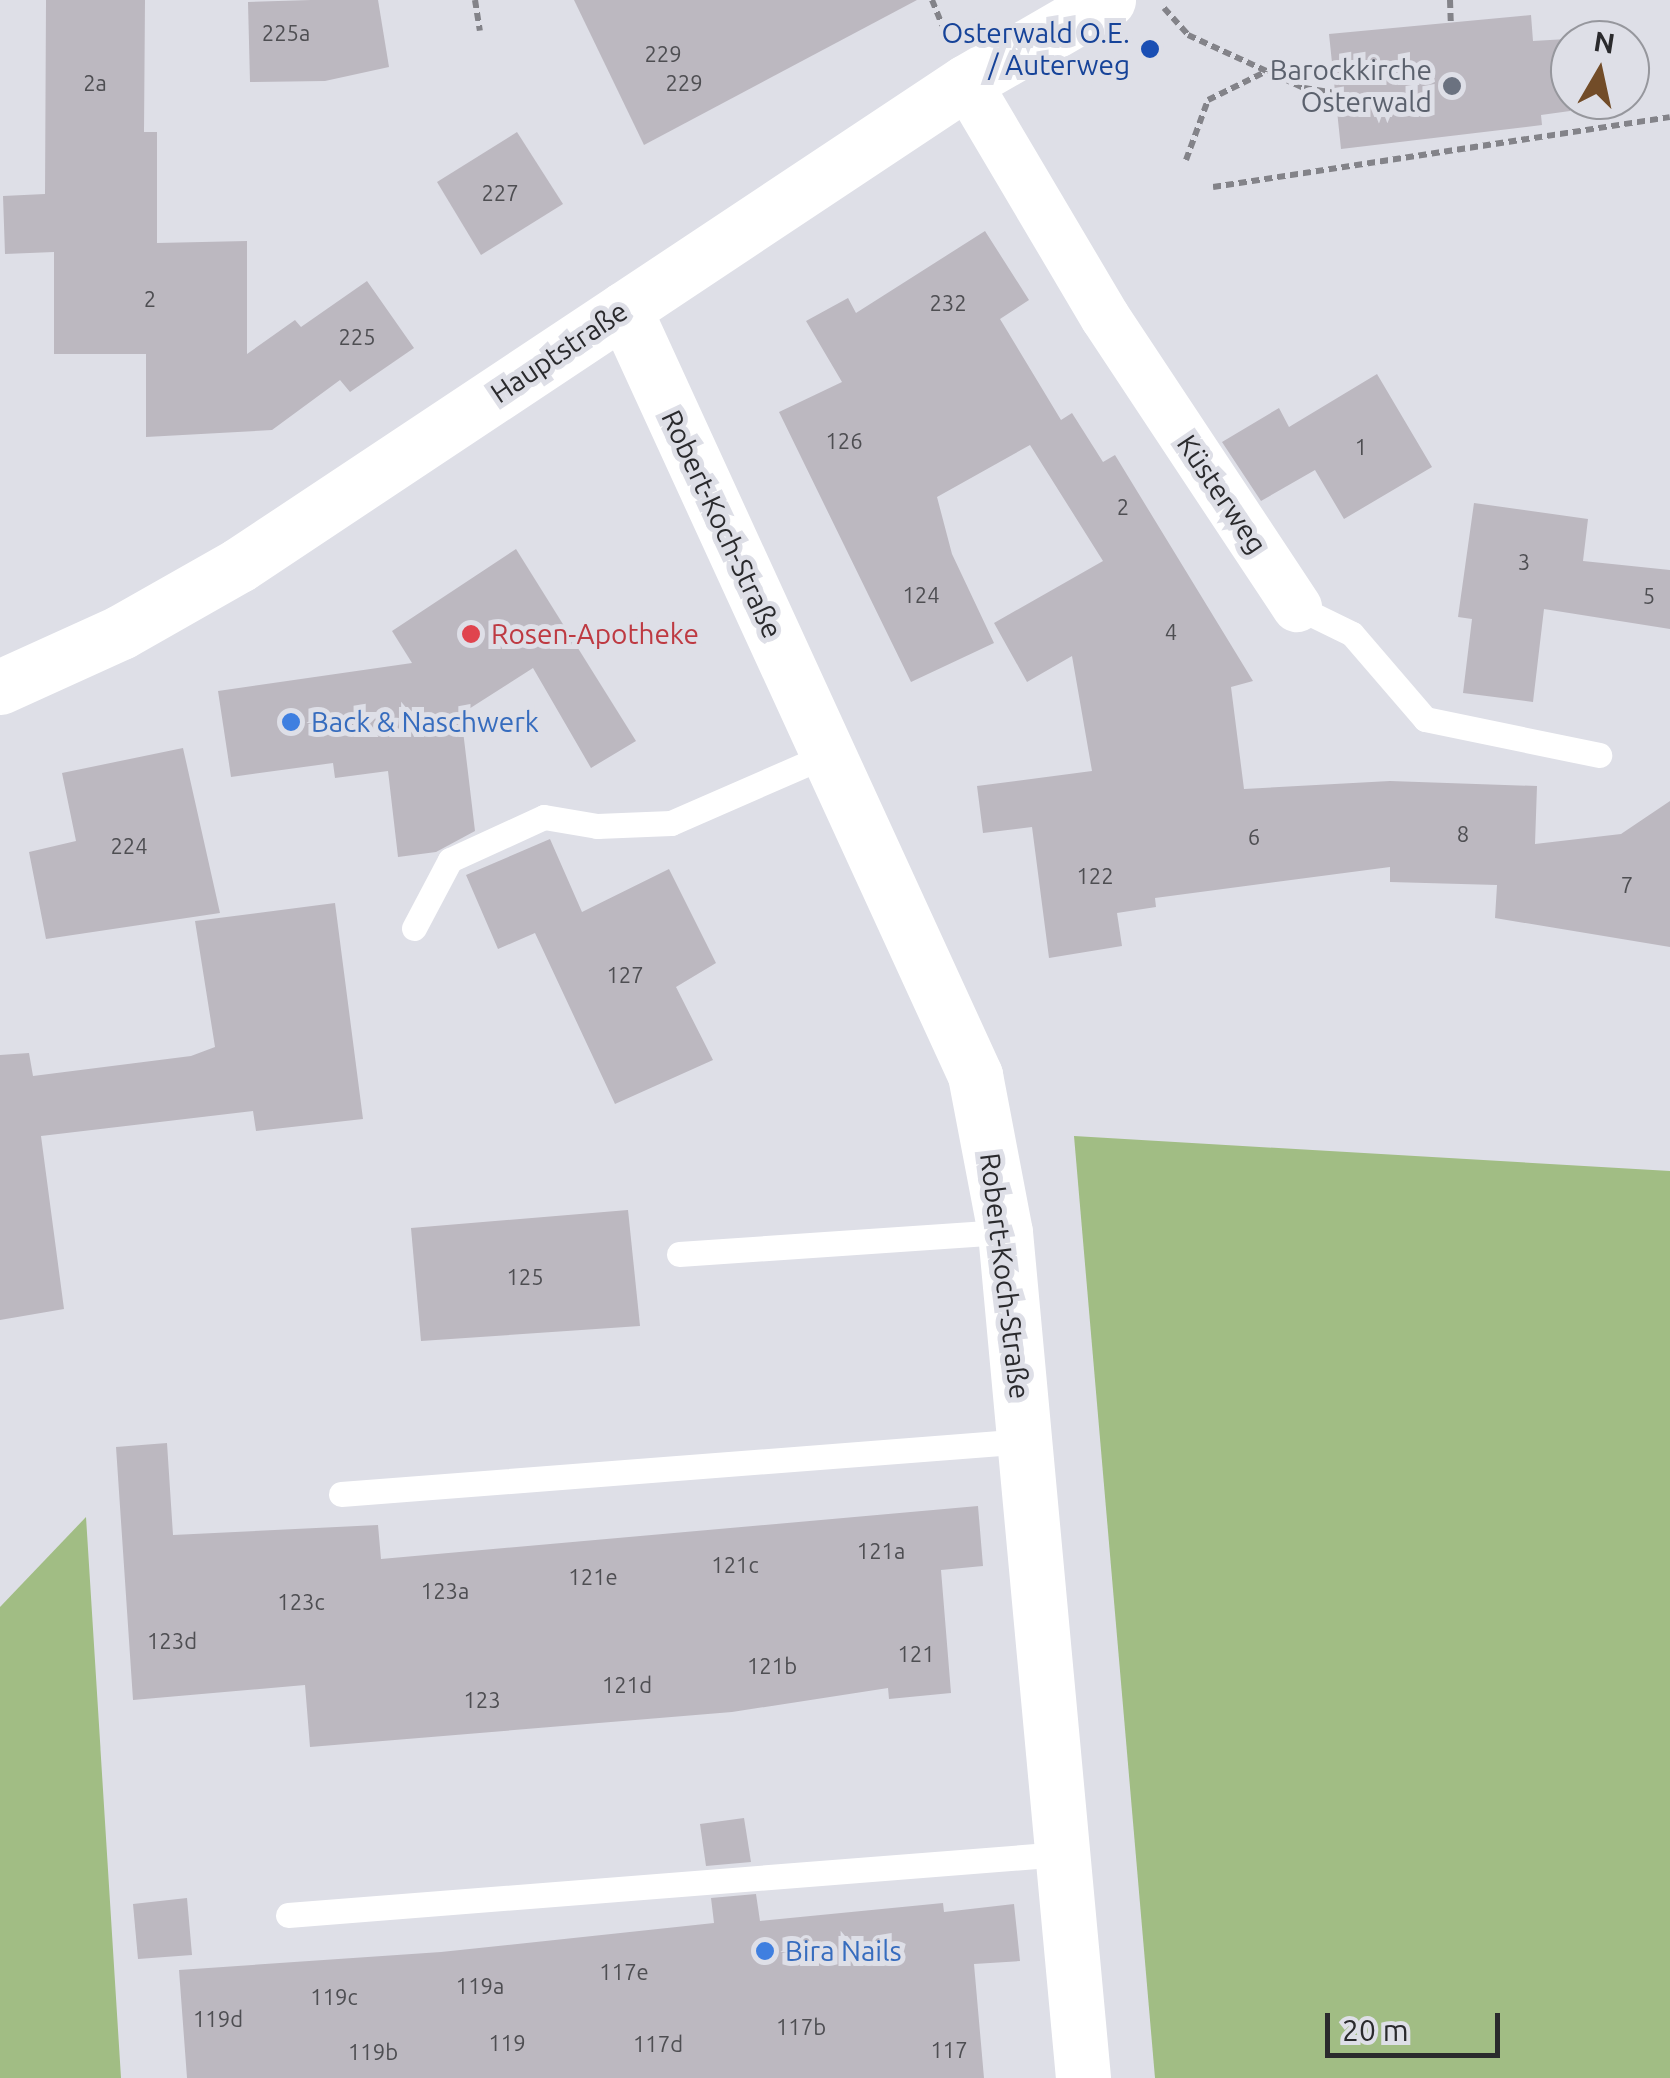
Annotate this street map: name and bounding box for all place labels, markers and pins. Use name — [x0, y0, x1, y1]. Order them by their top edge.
place label: Osterwald O.E. / Auterweg — [942, 16, 1130, 82]
marker: Osterwald O.E. / Auterweg — [1139, 38, 1161, 60]
place label: Barockkirche Osterwald — [1270, 53, 1432, 119]
marker: Barockkirche Osterwald — [1441, 75, 1463, 97]
place label: Rosen-Apotheke — [491, 617, 699, 651]
marker: Rosen-Apotheke — [460, 623, 482, 645]
place label: Back & Naschwerk — [311, 705, 539, 739]
marker: Back & Naschwerk — [280, 711, 302, 733]
place label: Bira Nails — [785, 1934, 902, 1968]
marker: Bira Nails — [754, 1940, 776, 1962]

